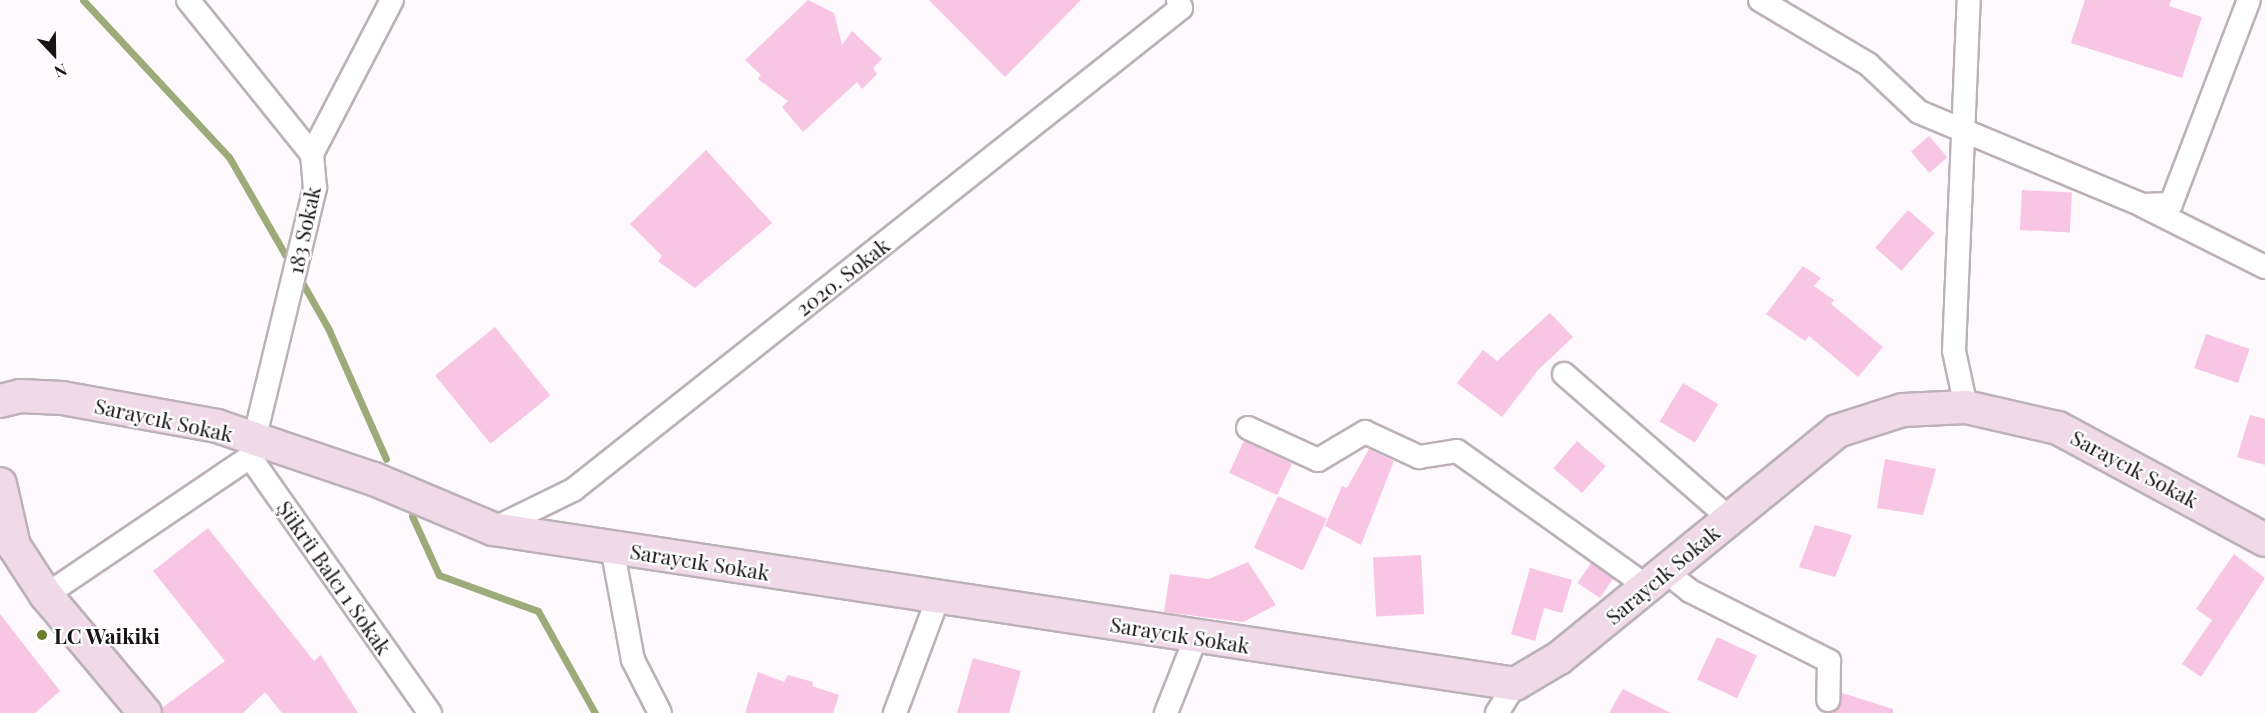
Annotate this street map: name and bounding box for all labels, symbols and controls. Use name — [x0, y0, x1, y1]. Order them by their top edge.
north arrow — [24, 24, 84, 84]
text: N — [52, 59, 70, 83]
street label: 183 Sokak — [281, 184, 325, 276]
street label: 2020. Sokak — [790, 232, 894, 320]
street label: Saraycık Sokak — [92, 392, 236, 446]
street label: Saraycık Sokak — [2067, 424, 2203, 512]
street label: Şükrü Balcı 1 Sokak — [273, 495, 397, 659]
street label: Saraycık Sokak — [1600, 519, 1724, 629]
street label: Saraycık Sokak — [628, 538, 772, 584]
street label: Saraycık Sokak — [1108, 611, 1252, 657]
place label: LC Waikiki — [54, 622, 161, 648]
marker: LC Waikiki — [35, 628, 49, 642]

